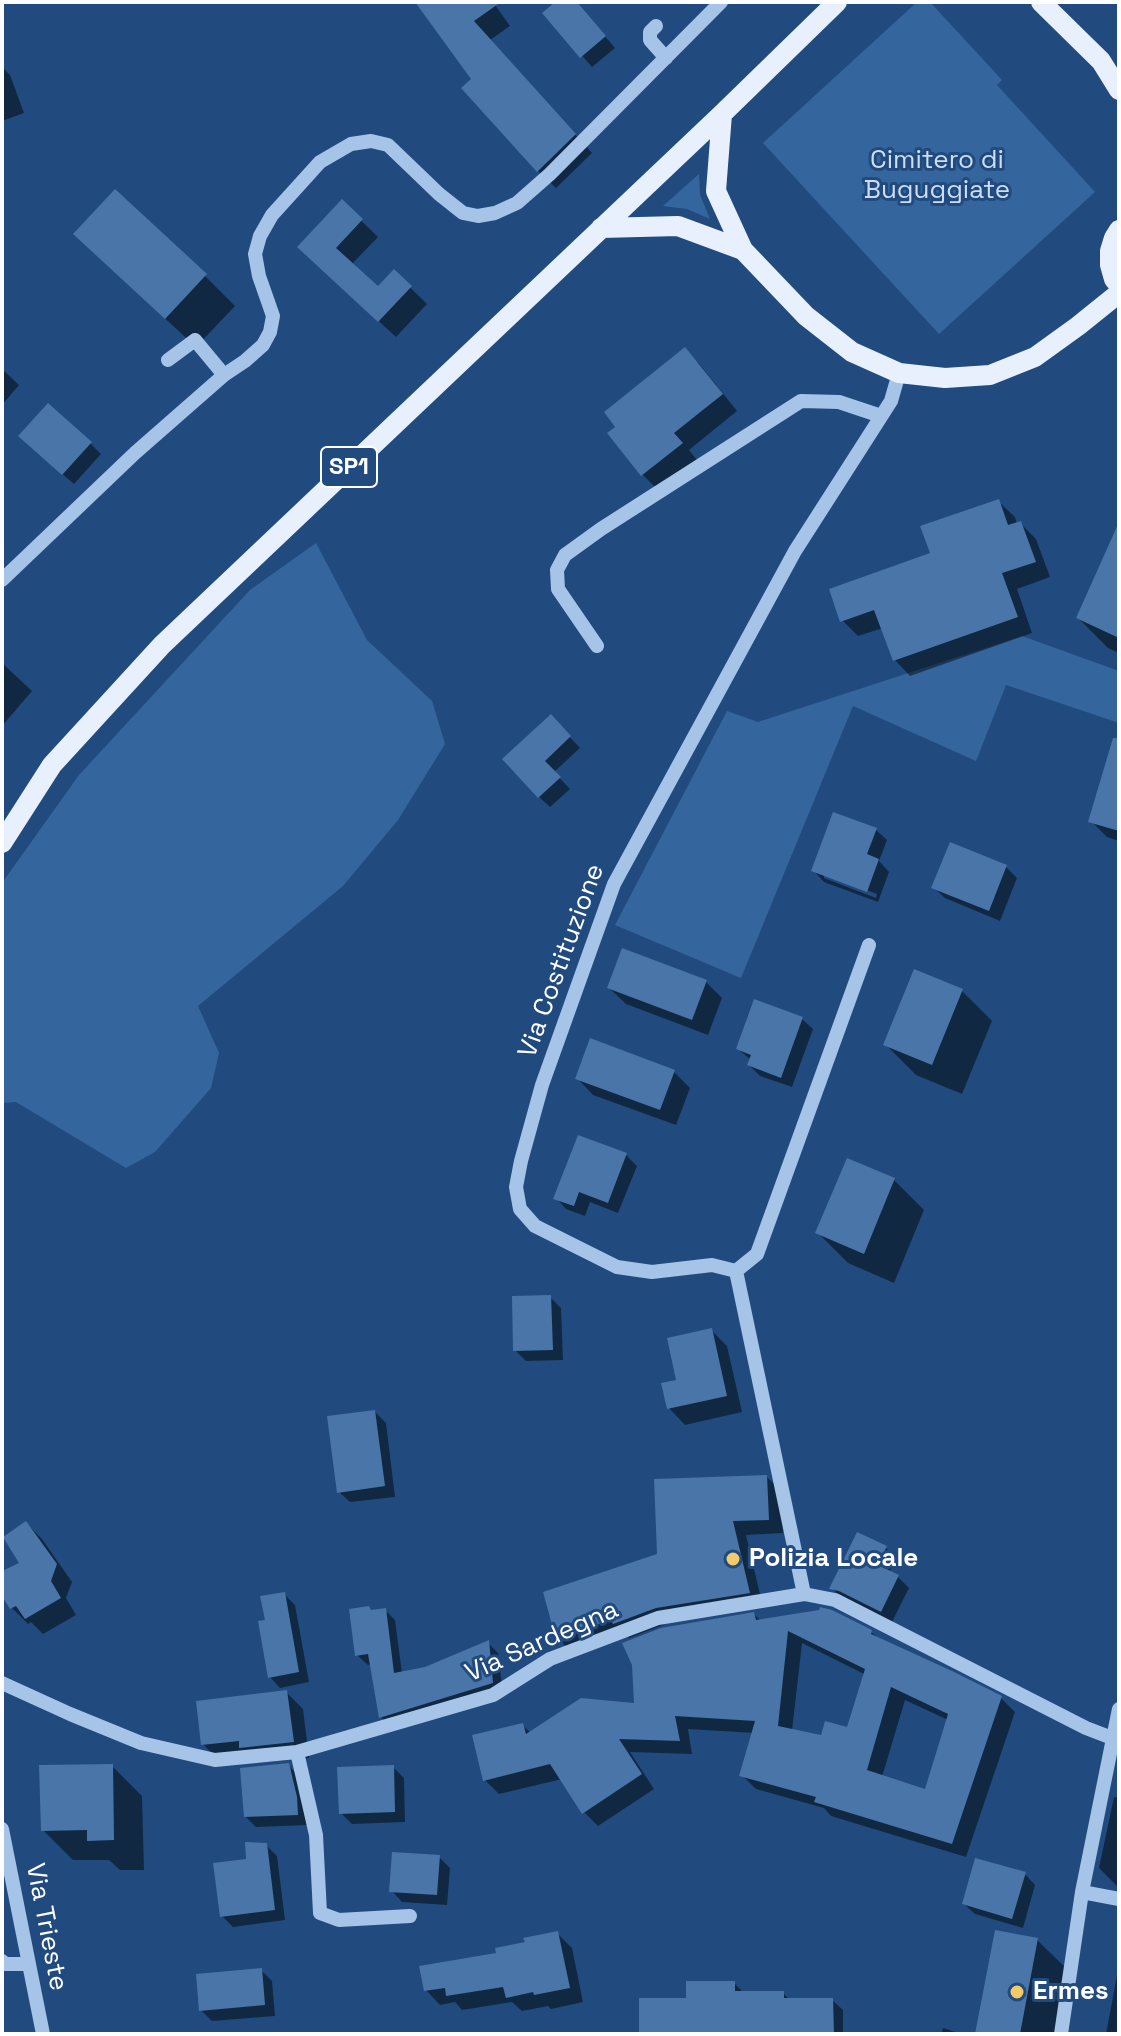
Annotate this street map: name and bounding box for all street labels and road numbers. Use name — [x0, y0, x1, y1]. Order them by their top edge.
road number: SP1 — [321, 447, 377, 487]
street label: Via Costituzione — [512, 860, 612, 1062]
street label: Via Sardegna — [461, 1594, 623, 1690]
street label: Via Trieste — [18, 1861, 74, 1993]

